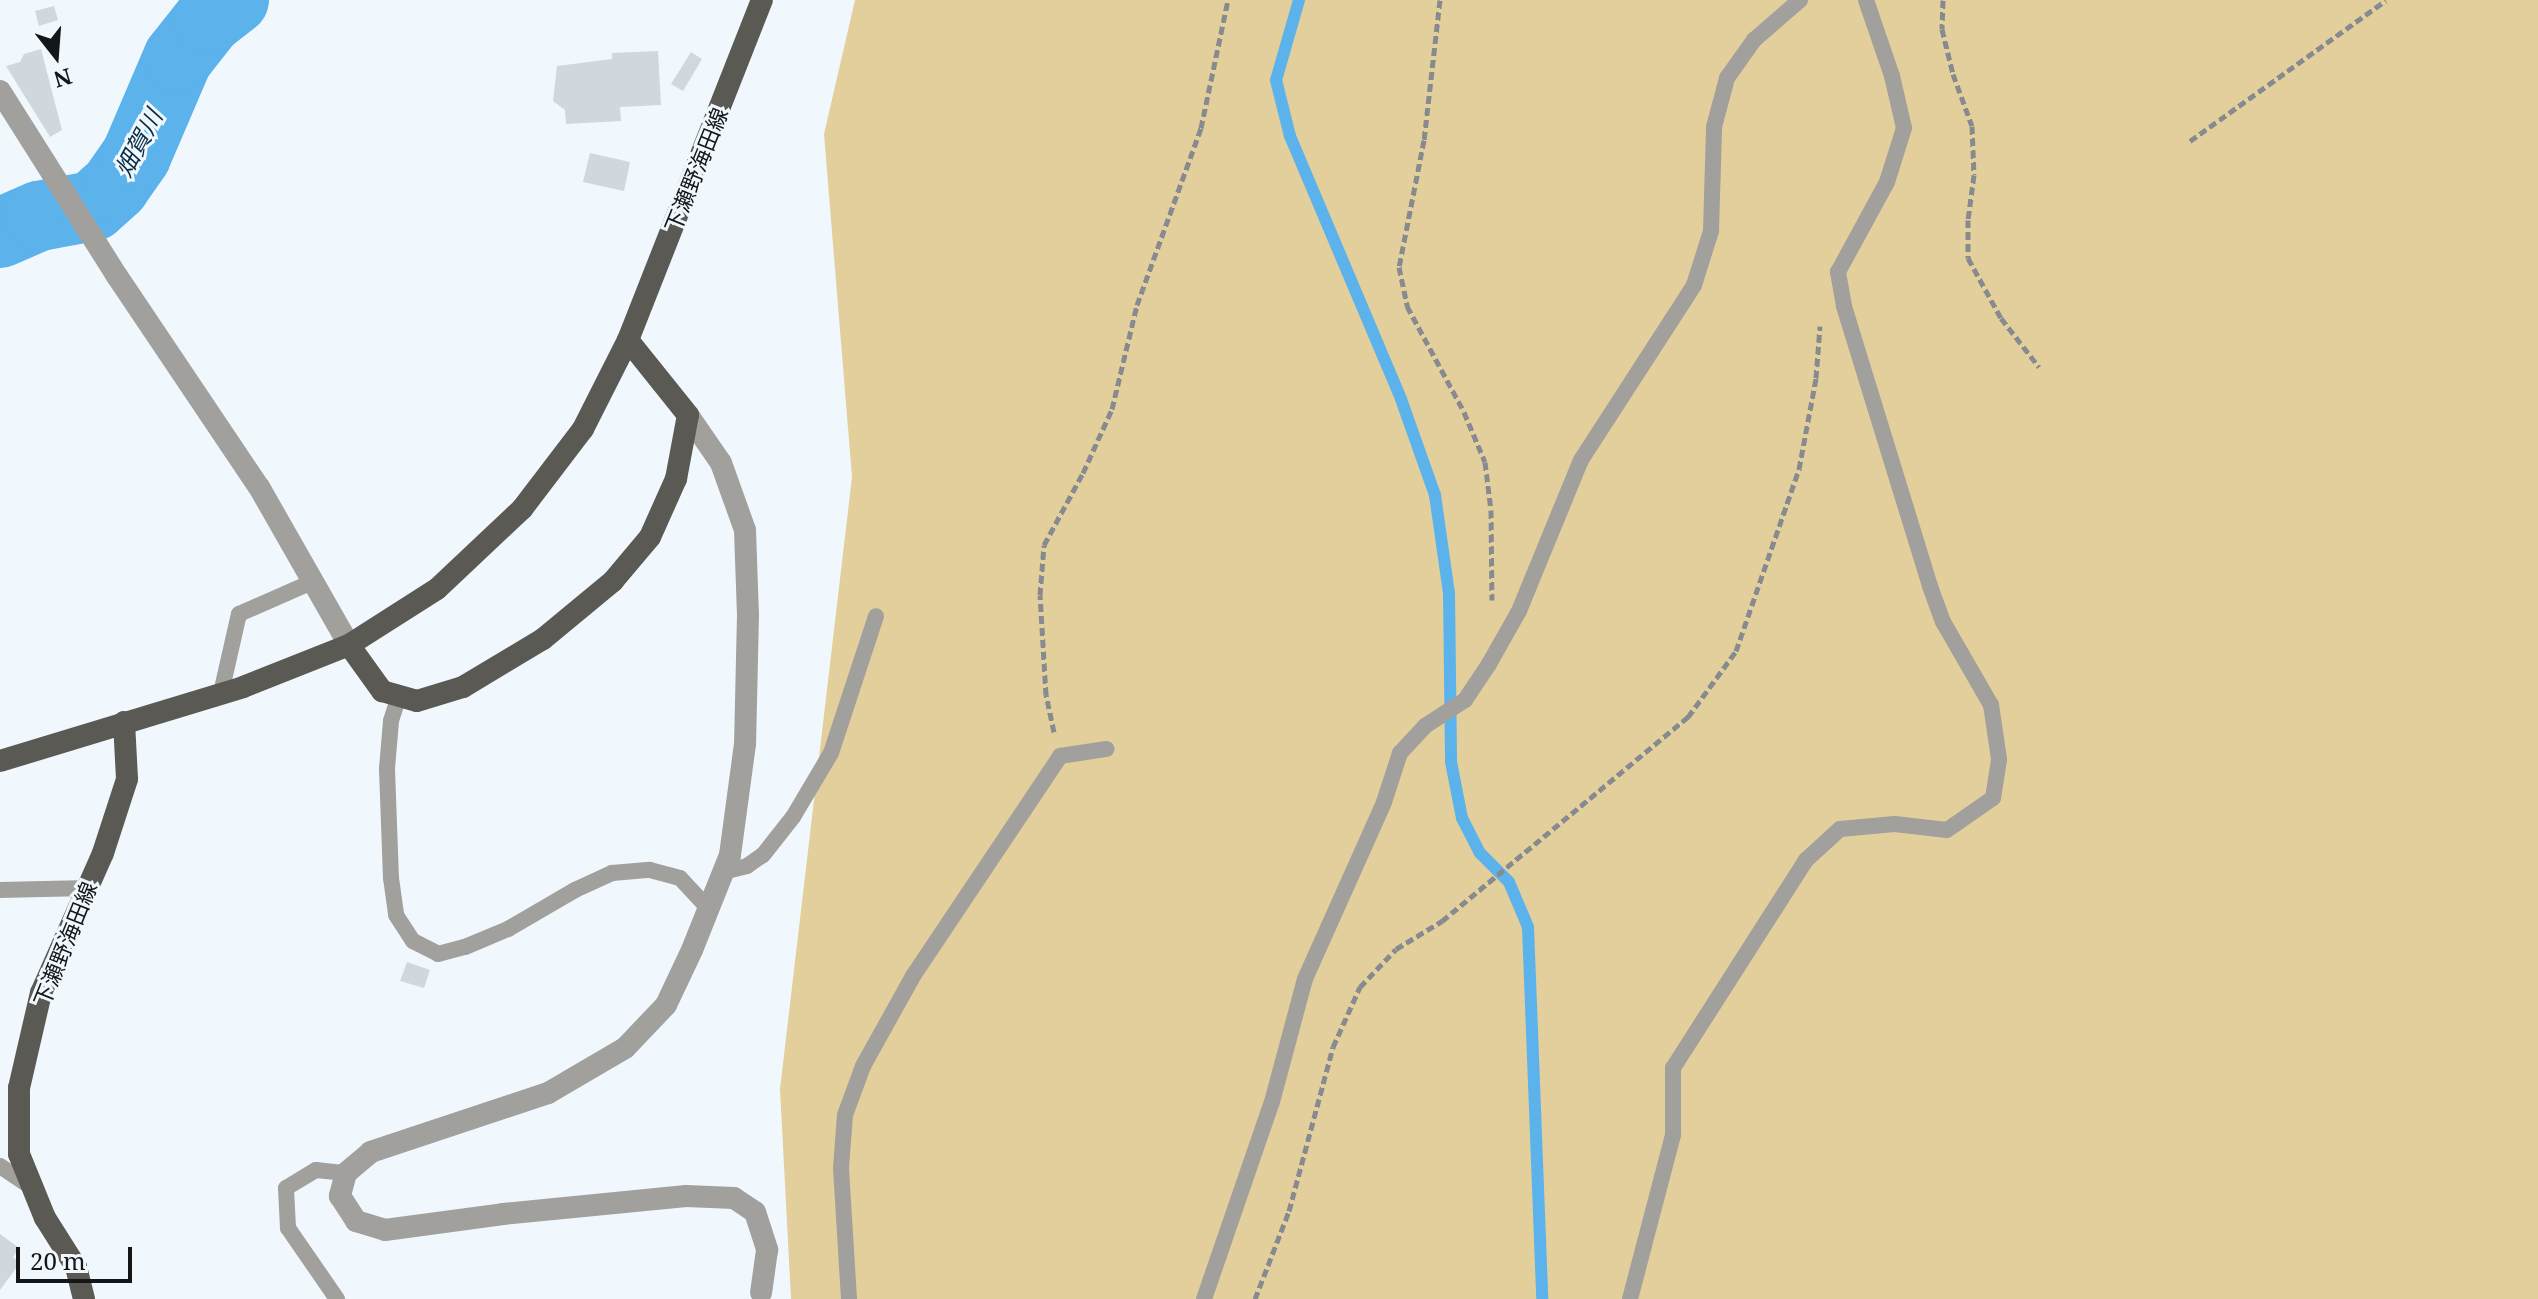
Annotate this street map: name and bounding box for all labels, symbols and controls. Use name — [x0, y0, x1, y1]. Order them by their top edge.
north arrow — [16, 16, 96, 96]
text: N — [50, 62, 76, 96]
water label: 畑賀川 — [108, 104, 168, 182]
street label: 下瀬野海田線 — [659, 104, 733, 236]
street label: 下瀬野海田線 — [28, 878, 102, 1010]
scale bar — [20, 1231, 136, 1281]
text: 20 m — [30, 1244, 86, 1277]

